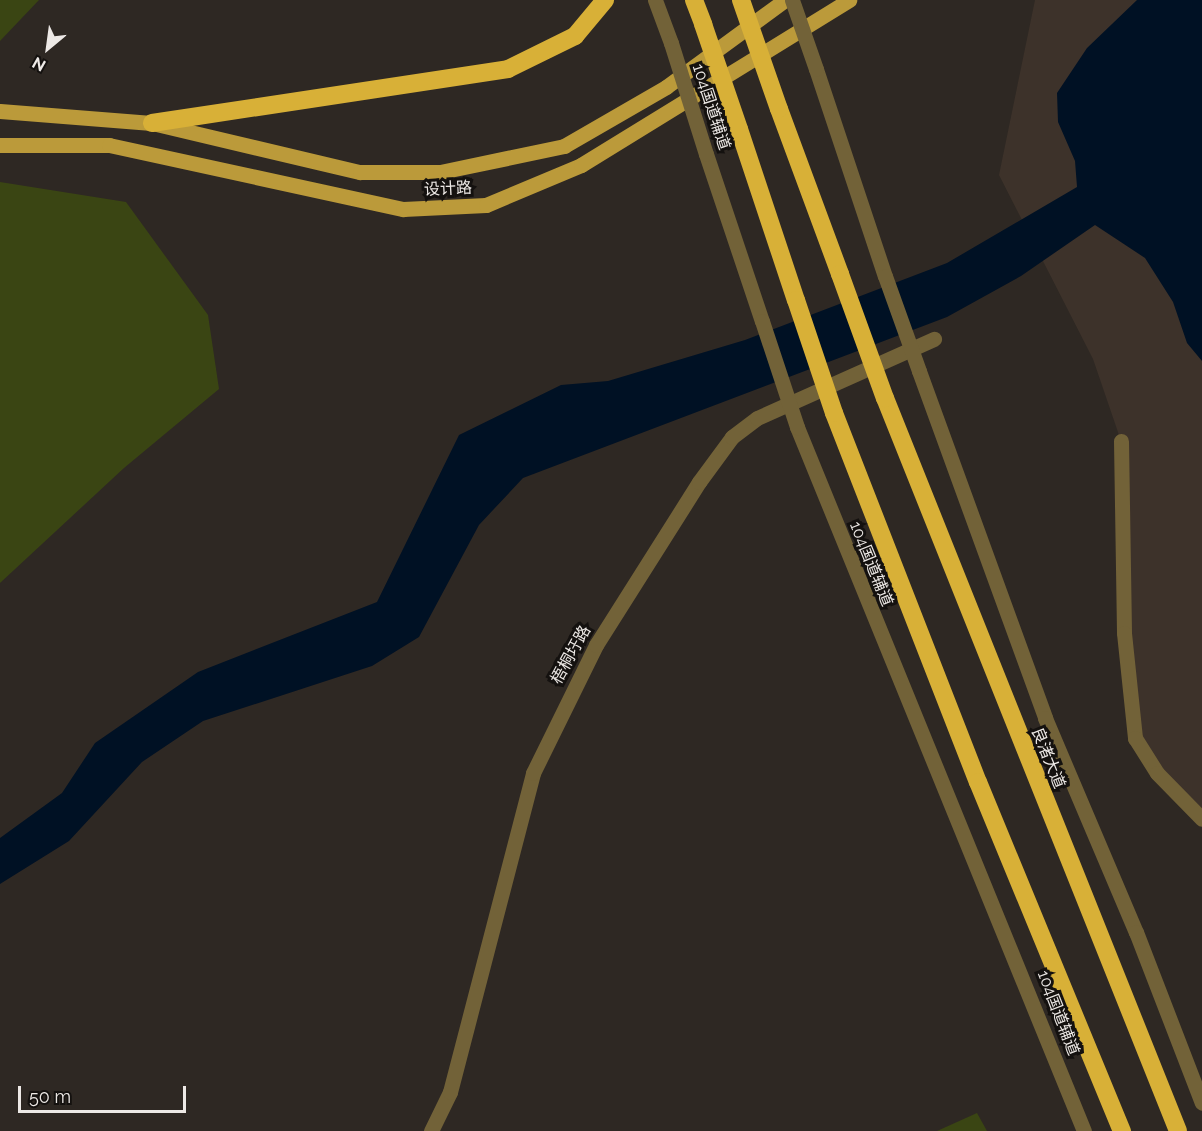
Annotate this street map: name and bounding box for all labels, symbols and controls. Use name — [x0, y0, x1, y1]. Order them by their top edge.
north arrow — [18, 18, 78, 78]
text: N — [29, 53, 49, 75]
street label: 104国道辅道 — [688, 62, 734, 152]
street label: 设计路 — [424, 178, 472, 200]
street label: 104国道辅道 — [845, 519, 897, 609]
street label: 梧桐圩路 — [547, 622, 595, 688]
street label: 良渚大道 — [1027, 725, 1069, 791]
street label: 104国道辅道 — [1033, 968, 1083, 1058]
scale bar — [21, 1074, 189, 1112]
text: 50 m — [29, 1086, 71, 1107]

